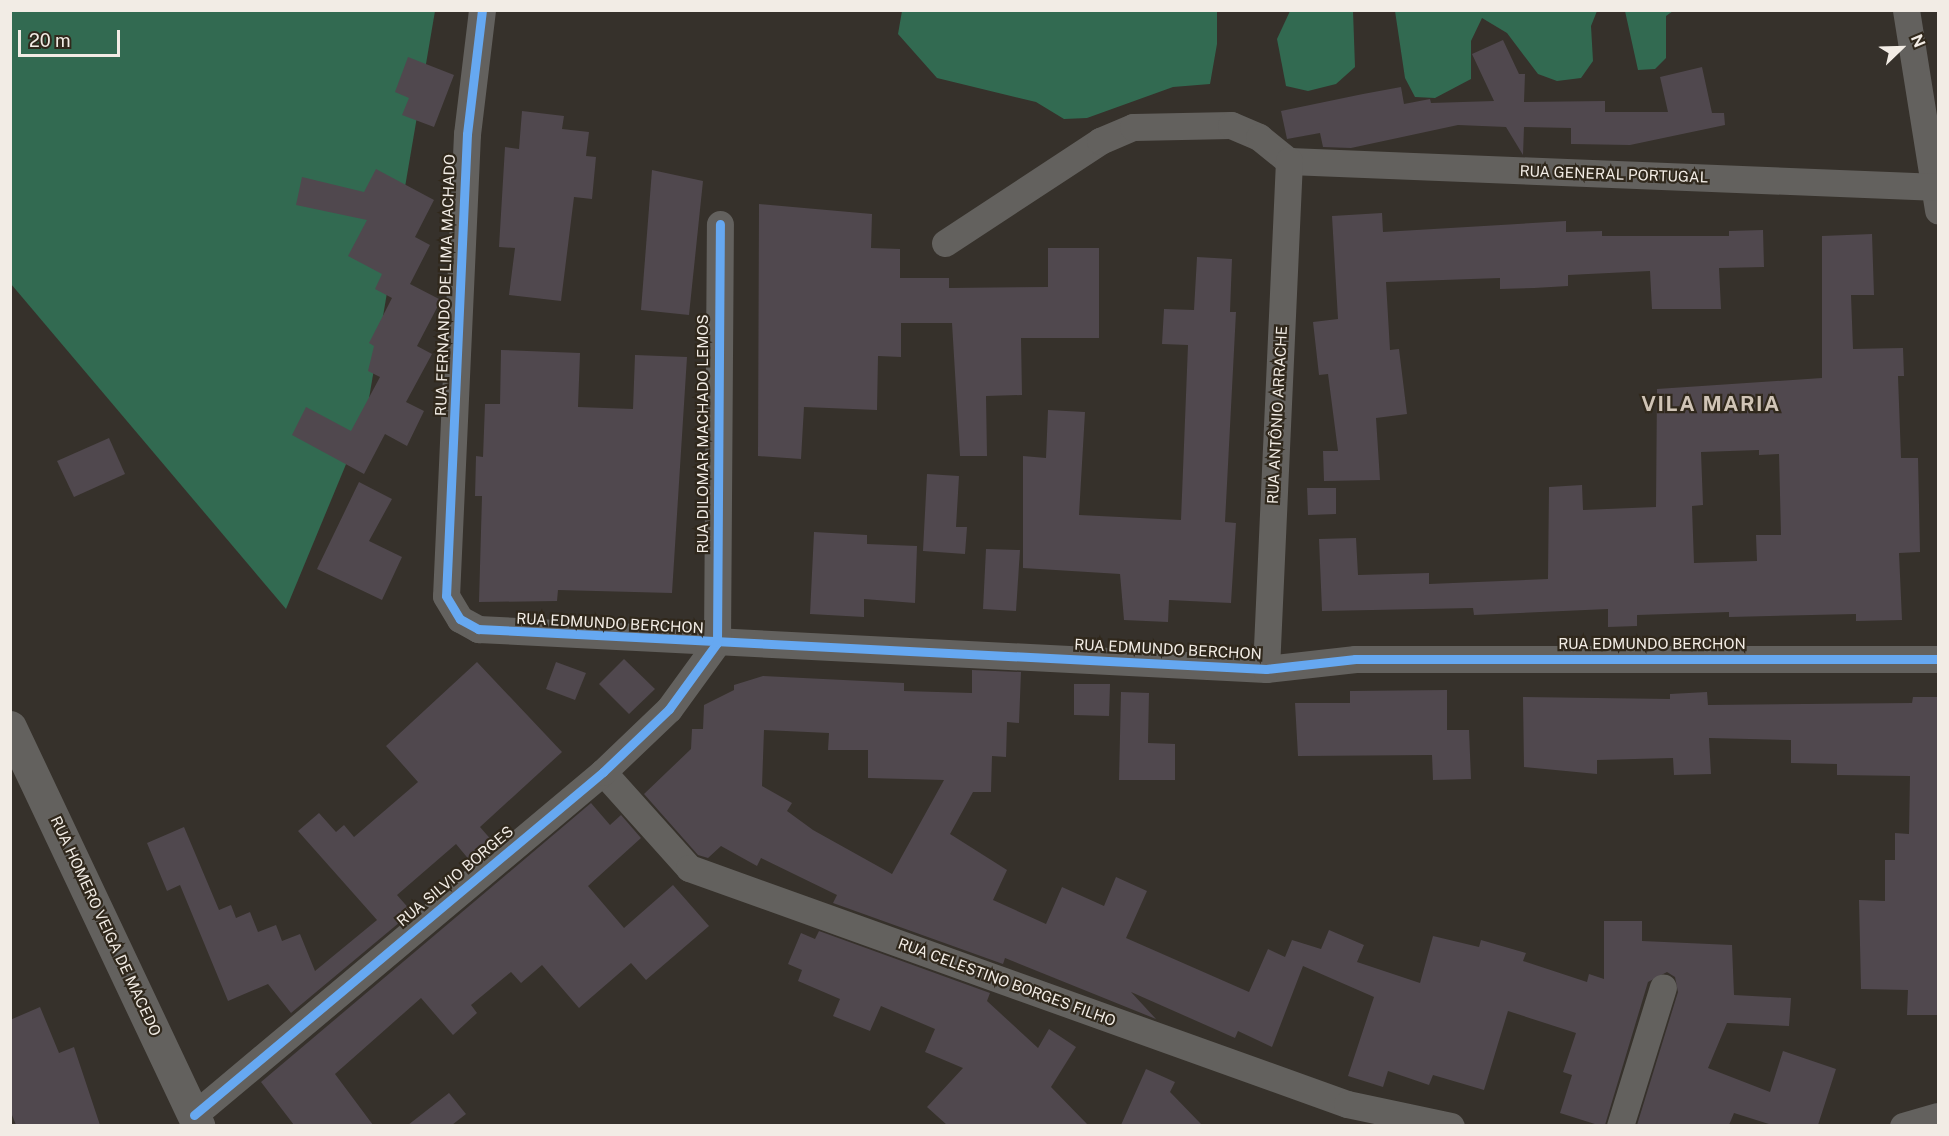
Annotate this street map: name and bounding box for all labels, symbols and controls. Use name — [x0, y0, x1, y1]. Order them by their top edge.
scale bar — [21, 18, 123, 56]
north arrow — [1871, 18, 1931, 78]
text: 20 m — [29, 30, 71, 51]
text: N — [1907, 31, 1929, 50]
street label: RUA FERNANDO DE LIMA MACHADO — [431, 154, 459, 416]
street label: RUA GENERAL PORTUGAL — [1519, 162, 1709, 186]
street label: RUA DILOMAR MACHADO LEMOS — [694, 314, 712, 554]
street label: RUA ANTÔNIO ARRACHE — [1263, 325, 1291, 505]
district label: VILA MARIA — [1641, 391, 1781, 417]
street label: RUA EDMUNDO BERCHON — [516, 609, 704, 637]
street label: RUA EDMUNDO BERCHON — [1074, 635, 1262, 663]
street label: RUA EDMUNDO BERCHON — [1558, 635, 1746, 653]
street label: RUA HOMERO VEIGA DE MACEDO — [47, 813, 165, 1039]
street label: RUA SILVIO BORGES — [393, 822, 517, 930]
street label: RUA CELESTINO BORGES FILHO — [896, 934, 1118, 1030]

